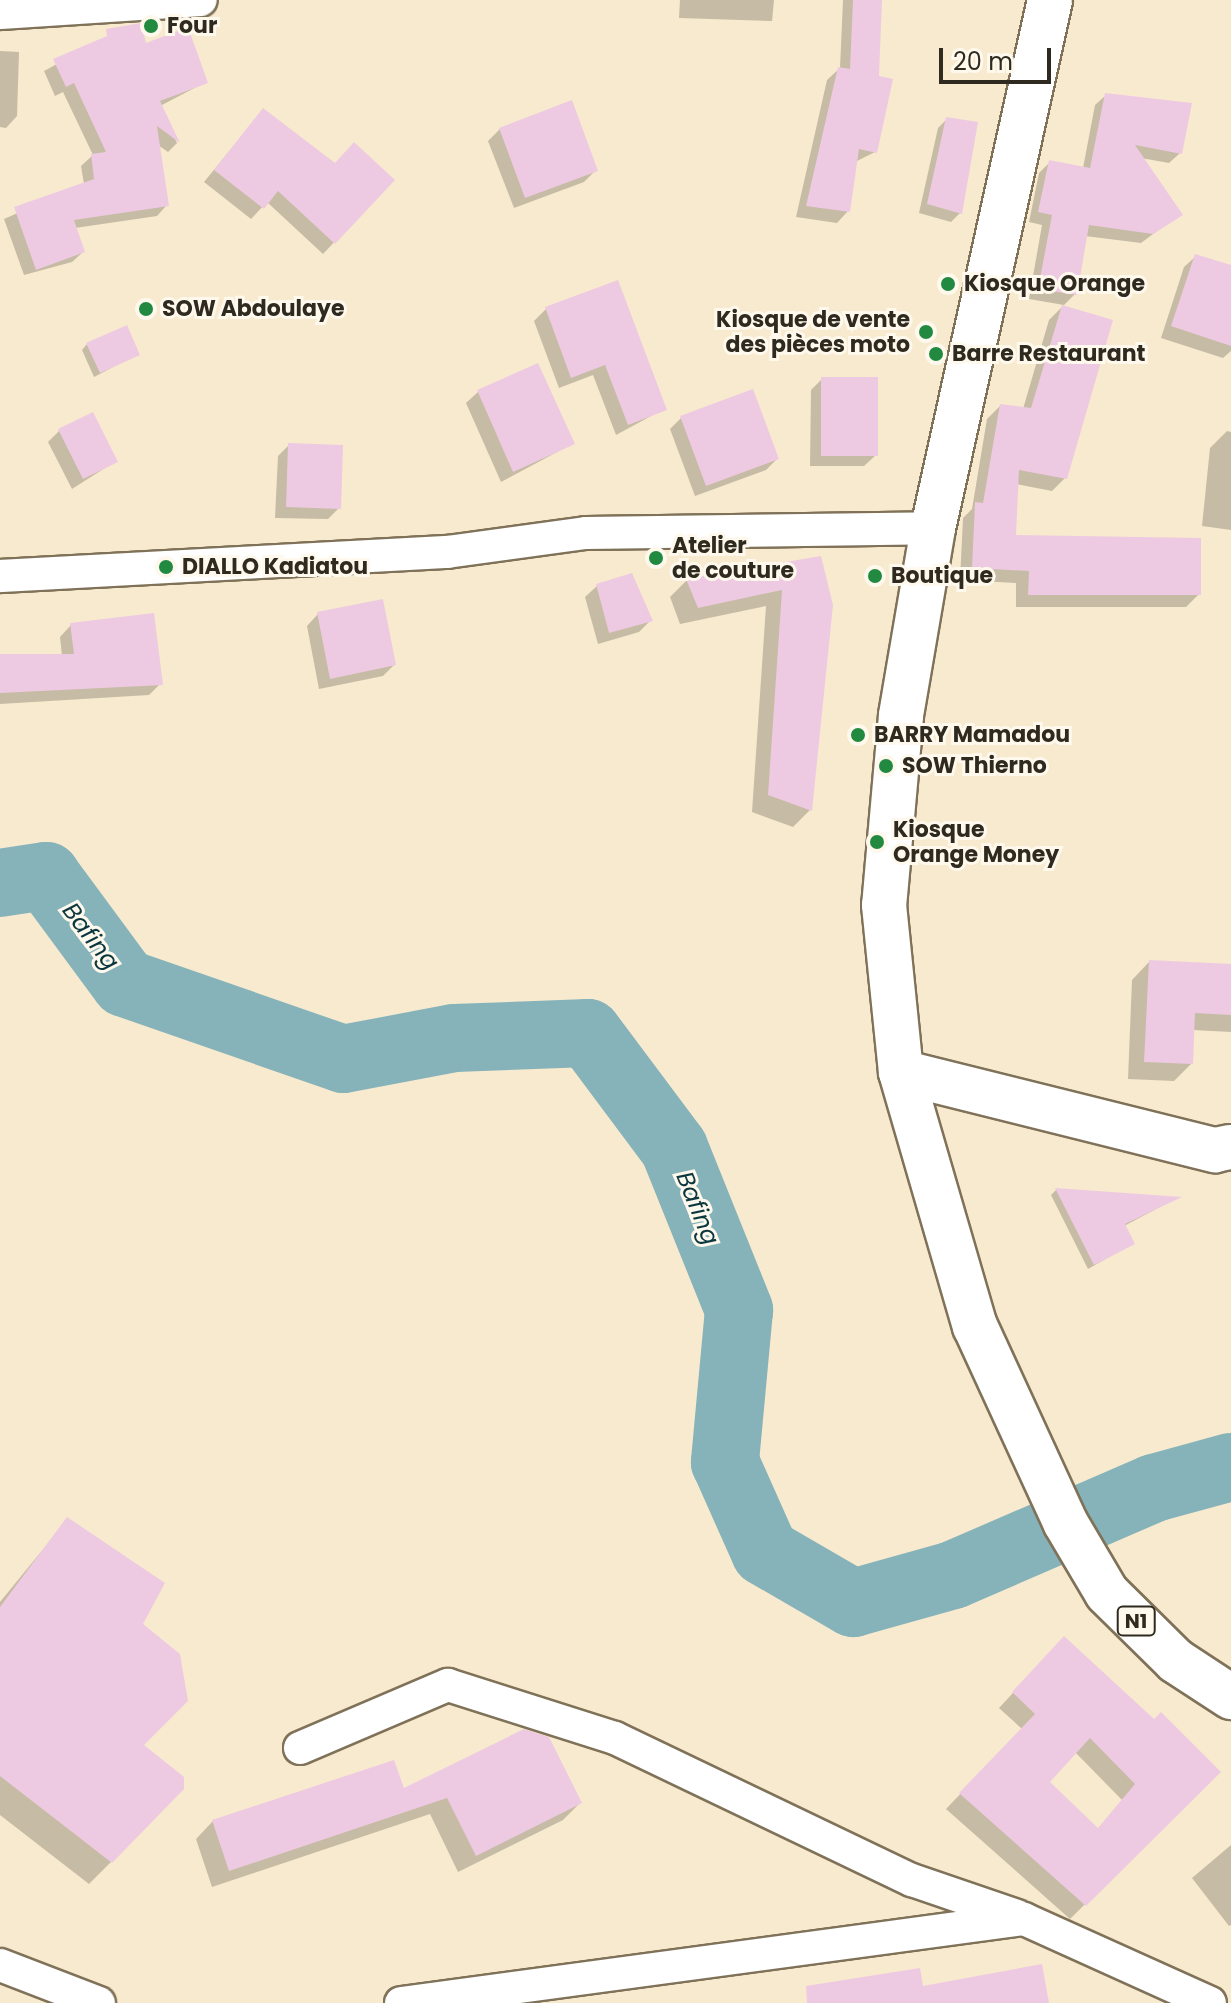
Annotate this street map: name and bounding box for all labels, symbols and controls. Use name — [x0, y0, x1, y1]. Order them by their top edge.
place label: Four — [167, 13, 217, 39]
marker: Four — [142, 17, 160, 35]
scale bar — [943, 32, 1055, 82]
text: 20 m — [953, 45, 1013, 78]
place label: Kiosque Orange — [964, 271, 1145, 297]
marker: Kiosque Orange — [939, 275, 957, 293]
place label: SOW Abdoulaye — [162, 296, 344, 322]
marker: SOW Abdoulaye — [137, 300, 155, 318]
place label: Kiosque de vente des pièces moto — [716, 306, 910, 358]
marker: Kiosque de vente des pièces moto — [917, 323, 935, 341]
place label: Barre Restaurant — [952, 341, 1145, 367]
marker: Barre Restaurant — [927, 345, 945, 363]
place label: Atelier de couture — [672, 532, 794, 584]
marker: Atelier de couture — [647, 549, 665, 567]
place label: DIALLO Kadiatou — [182, 554, 368, 580]
marker: DIALLO Kadiatou — [157, 558, 175, 576]
place label: Boutique — [891, 563, 993, 589]
marker: Boutique — [866, 567, 884, 585]
place label: BARRY Mamadou — [874, 722, 1070, 748]
marker: BARRY Mamadou — [849, 726, 867, 744]
place label: SOW Thierno — [902, 753, 1047, 779]
marker: SOW Thierno — [877, 757, 895, 775]
place label: Kiosque Orange Money — [893, 816, 1059, 868]
marker: Kiosque Orange Money — [868, 833, 886, 851]
water label: Bafing — [57, 897, 125, 975]
water label: Bafing — [670, 1167, 726, 1249]
road number: N1 — [1116, 1605, 1156, 1637]

